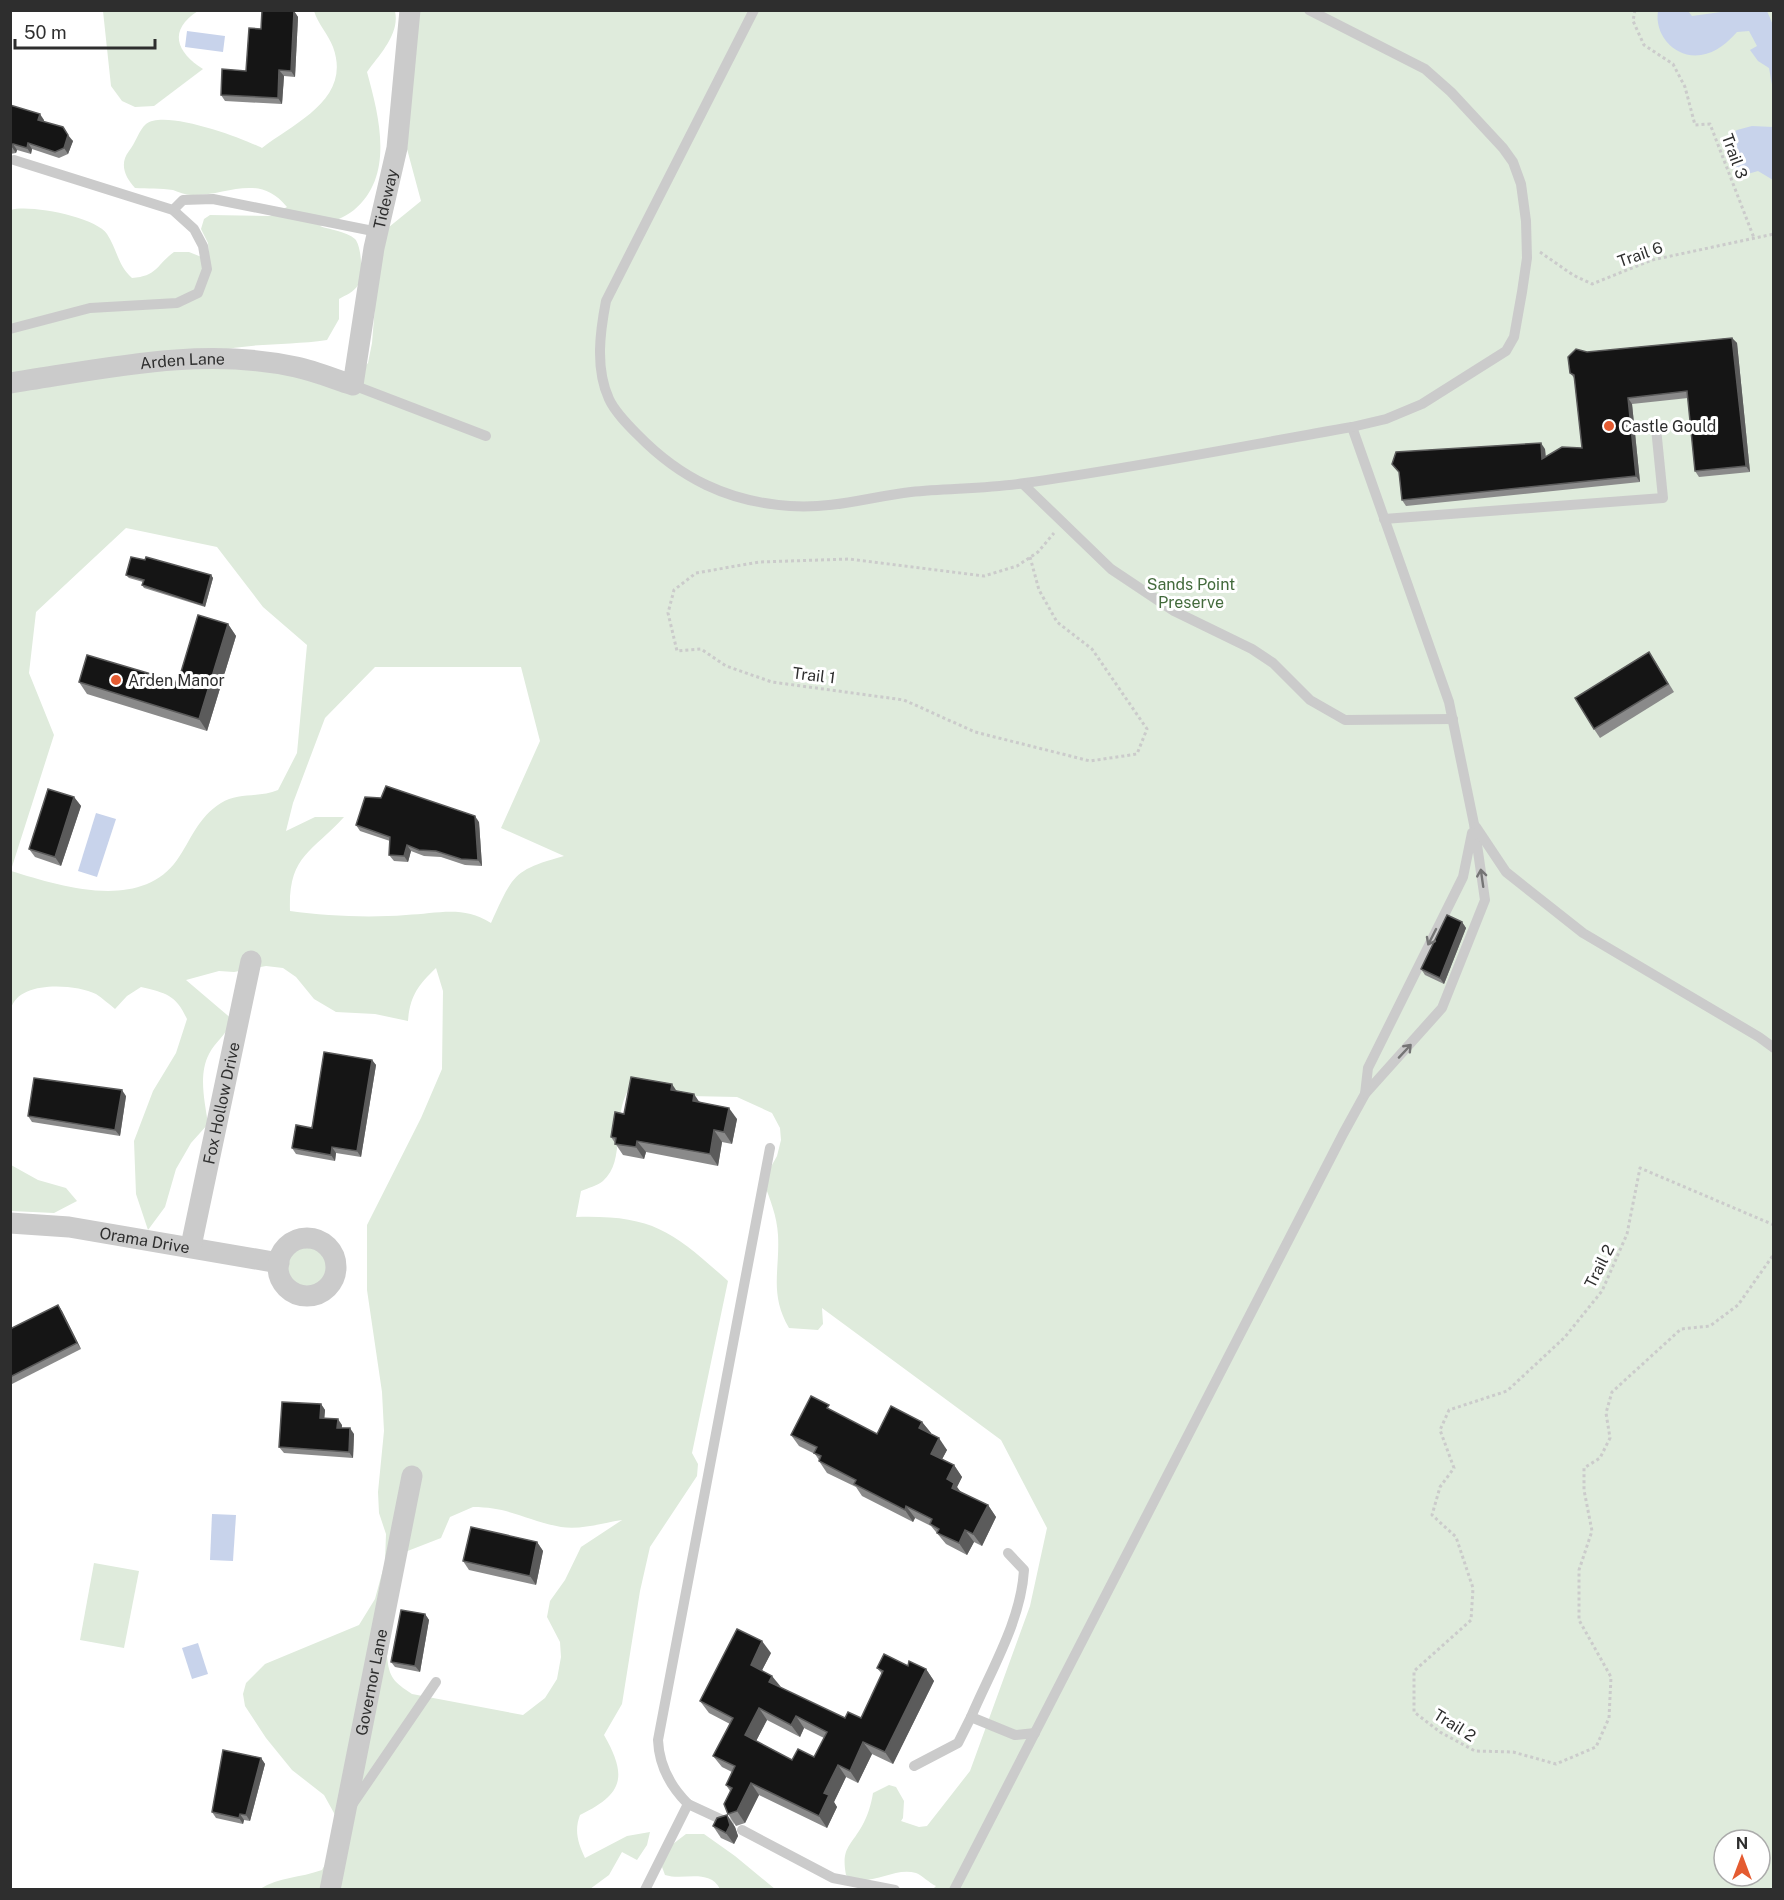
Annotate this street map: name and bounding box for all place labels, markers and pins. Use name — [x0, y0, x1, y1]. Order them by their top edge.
place label: Castle Gould — [1621, 417, 1716, 436]
marker: Castle Gould — [1602, 419, 1616, 433]
place label: Arden Manor — [128, 671, 225, 690]
marker: Arden Manor — [109, 673, 123, 687]

